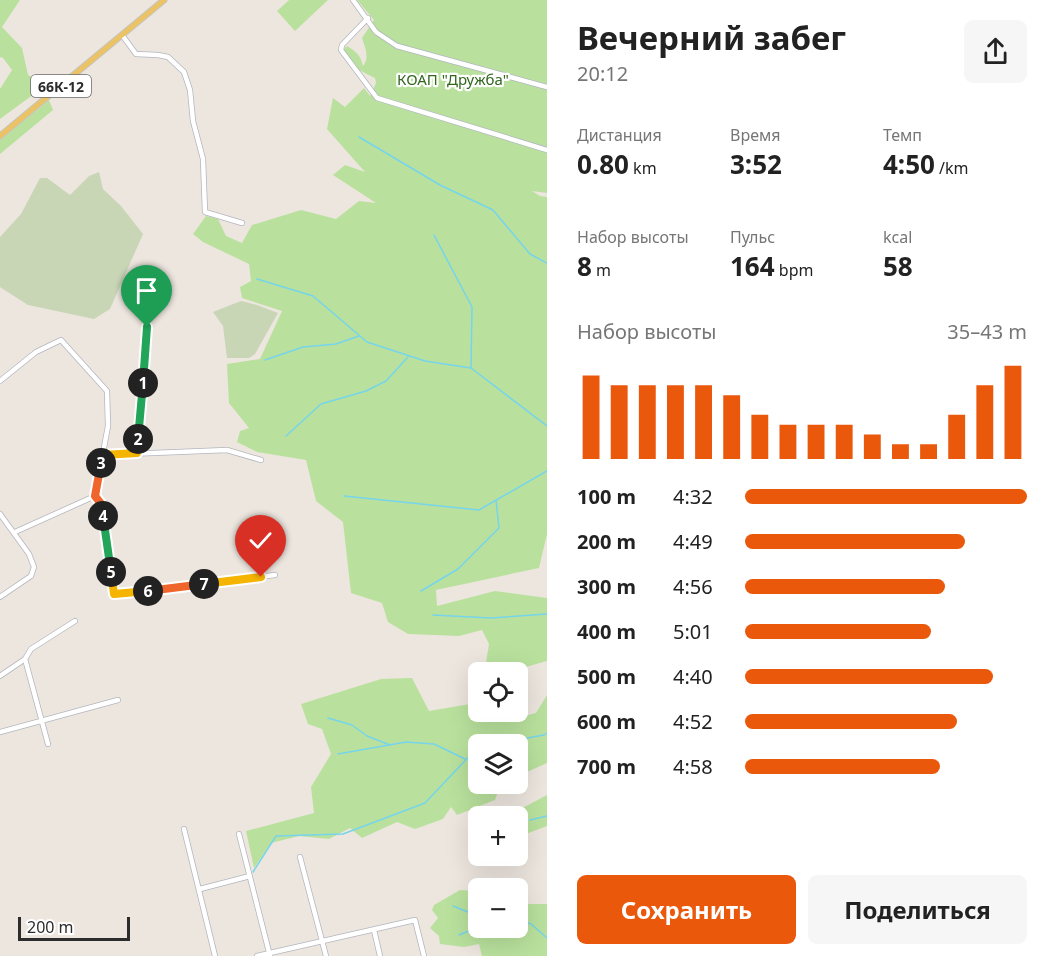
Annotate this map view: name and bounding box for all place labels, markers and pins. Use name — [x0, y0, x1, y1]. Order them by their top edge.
pin — [121, 265, 172, 327]
pin: 1 — [128, 368, 158, 398]
pin: 2 — [123, 424, 153, 454]
pin: 3 — [86, 448, 116, 478]
pin: 4 — [88, 501, 118, 531]
pin — [235, 515, 286, 577]
pin: 5 — [96, 557, 126, 587]
pin: 7 — [189, 569, 219, 599]
pin: 6 — [133, 576, 163, 606]

